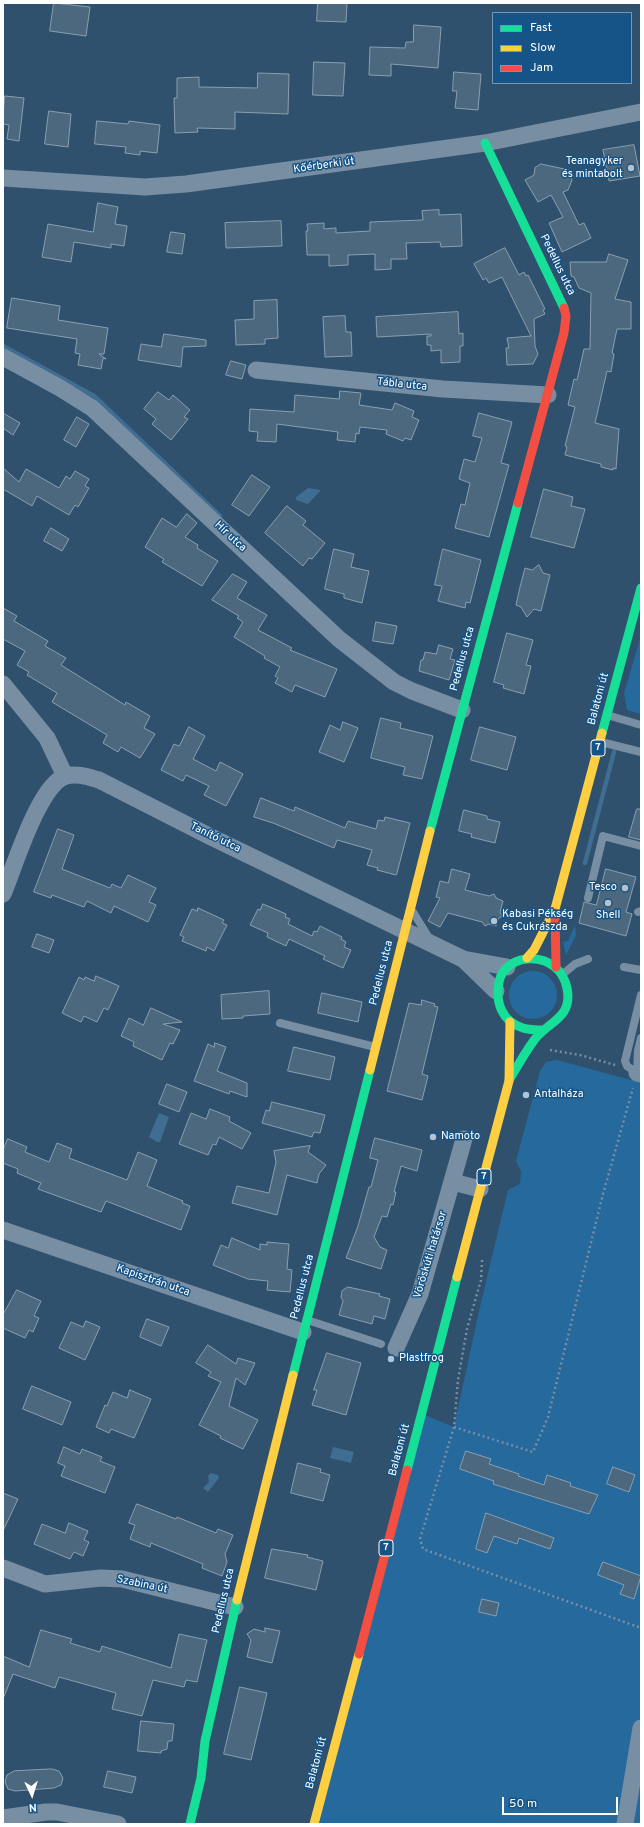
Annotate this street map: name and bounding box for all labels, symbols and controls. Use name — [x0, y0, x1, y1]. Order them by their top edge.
legend — [492, 12, 632, 84]
text: Fast — [530, 20, 552, 36]
text: Slow — [530, 40, 556, 56]
text: Jam — [530, 60, 553, 76]
street label: Kőérberki út — [293, 155, 355, 177]
place label: Teanagyker és mintabolt — [562, 155, 623, 181]
marker: Teanagyker és mintabolt — [626, 163, 636, 173]
street label: Pedellus utca — [537, 232, 577, 298]
street label: Tábla utca — [376, 376, 428, 394]
street label: Hír utca — [211, 519, 249, 555]
street label: Pedellus utca — [448, 625, 478, 693]
street label: Balatoni út — [586, 671, 612, 727]
road number: 7 — [591, 740, 605, 756]
street label: Tanító utca — [187, 820, 243, 856]
place label: Tesco — [589, 881, 617, 895]
marker: Tesco — [620, 883, 630, 893]
marker: Shell — [603, 898, 613, 908]
place label: Kabasi Pékség és Cukrászda — [502, 908, 573, 934]
place label: Shell — [596, 909, 620, 923]
marker: Kabasi Pékség és Cukrászda — [489, 916, 499, 926]
street label: Pedellus utca — [368, 939, 396, 1007]
place label: Antalháza — [534, 1088, 584, 1102]
marker: Antalháza — [521, 1090, 531, 1100]
place label: Namoto — [441, 1130, 480, 1144]
marker: Namoto — [428, 1132, 438, 1142]
road number: 7 — [477, 1169, 491, 1185]
street label: Vöröskúti határsor — [411, 1210, 451, 1300]
street label: Pedellus utca — [289, 1253, 317, 1321]
street label: Kapisztrán utca — [115, 1262, 191, 1300]
place label: Plastfrog — [399, 1352, 444, 1366]
marker: Plastfrog — [386, 1354, 396, 1364]
street label: Balatoni út — [387, 1422, 413, 1478]
road number: 7 — [379, 1540, 393, 1556]
street label: Pedellus utca — [210, 1567, 238, 1635]
street label: Szabina út — [115, 1573, 169, 1597]
street label: Balatoni út — [304, 1735, 330, 1791]
north arrow — [12, 1775, 52, 1815]
scale bar — [504, 1789, 620, 1815]
text: 50 m — [509, 1796, 537, 1812]
text: N — [28, 1800, 37, 1814]

